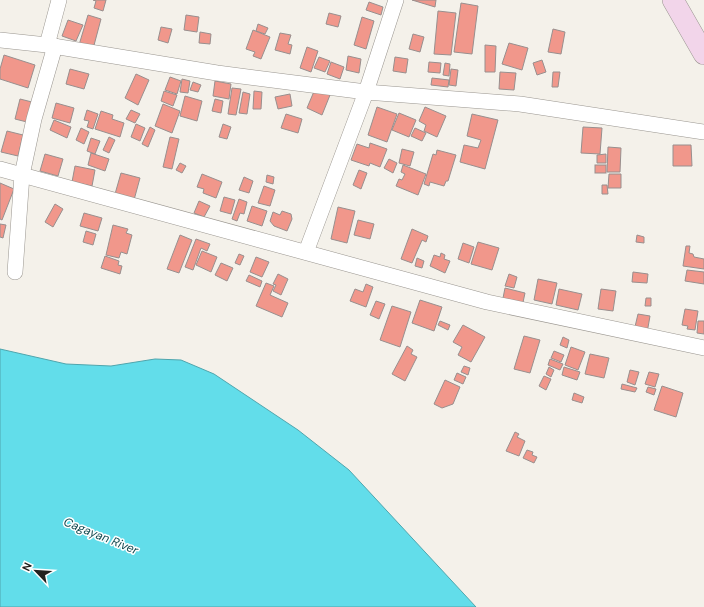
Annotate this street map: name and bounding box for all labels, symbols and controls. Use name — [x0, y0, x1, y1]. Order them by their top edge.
water label: Cagayan River — [61, 514, 141, 558]
north arrow — [16, 551, 56, 591]
text: N — [19, 560, 35, 573]

